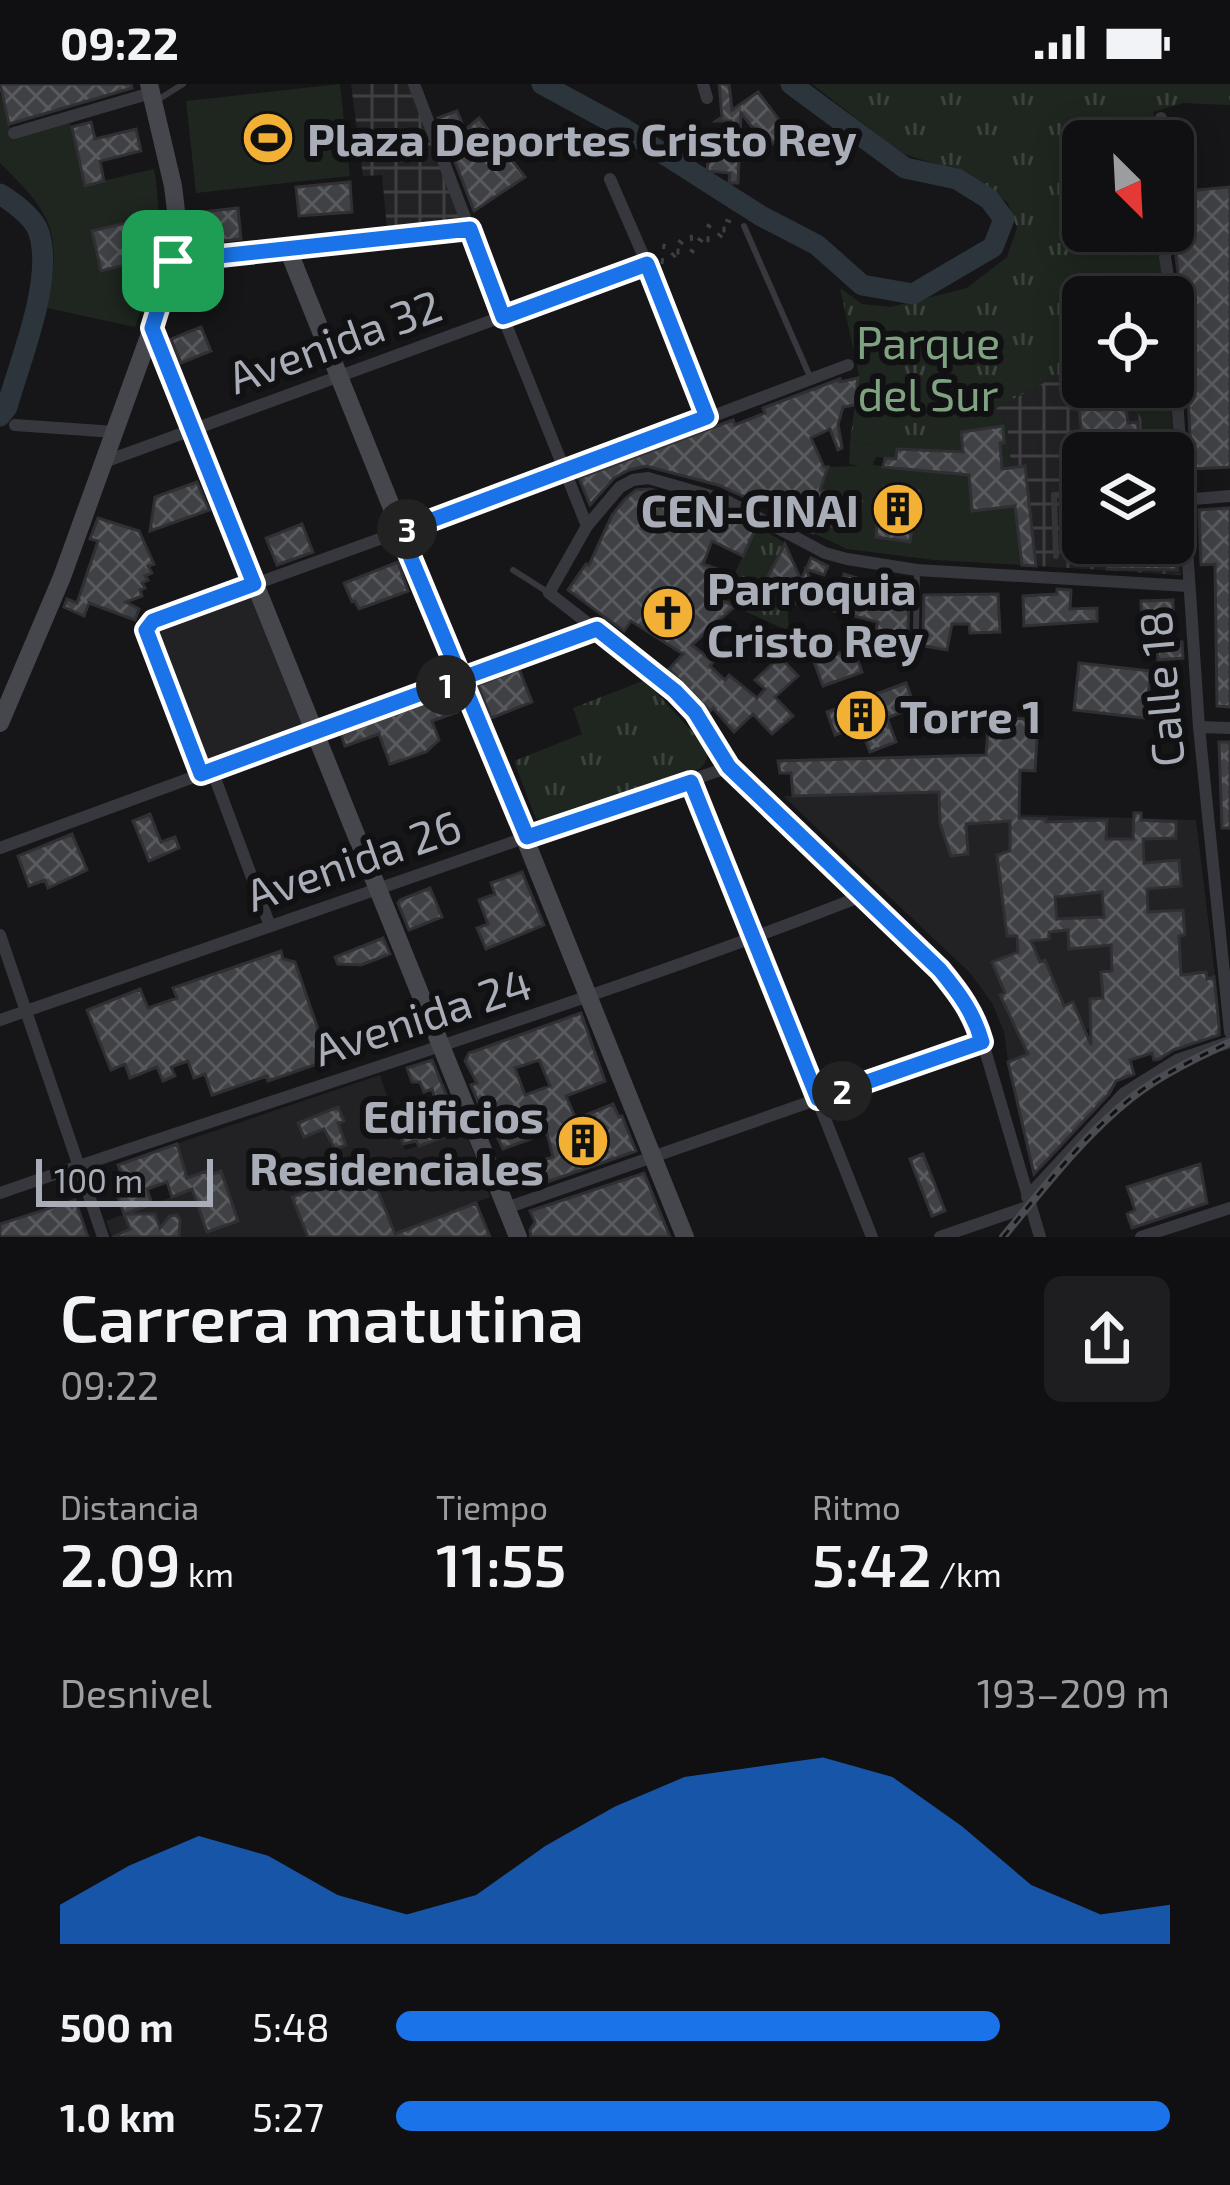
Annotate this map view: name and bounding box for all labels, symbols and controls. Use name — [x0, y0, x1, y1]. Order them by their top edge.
text: 09:22 — [60, 15, 179, 69]
sports icon: Plaza Deportes Cristo Rey — [240, 110, 296, 166]
place label: Plaza Deportes Cristo Rey — [307, 111, 857, 166]
north arrow — [1062, 120, 1194, 252]
map controls — [1062, 120, 1194, 564]
pin — [122, 210, 224, 312]
icon: arrive — [140, 228, 206, 294]
street label: Avenida 32 — [220, 276, 448, 404]
button: locate — [1062, 276, 1194, 408]
park label: Parque del Sur — [856, 314, 1000, 420]
button: layers — [1062, 432, 1194, 564]
building icon: CEN-CINAI — [870, 481, 926, 537]
place label: CEN-CINAI — [641, 482, 859, 536]
pin: 3 — [377, 499, 437, 559]
text: 3 — [398, 509, 416, 549]
place label: Parroquia Cristo Rey — [707, 560, 924, 667]
church icon: Parroquia Cristo Rey — [640, 585, 696, 641]
street label: Calle 18 — [1126, 609, 1194, 769]
pin: 1 — [416, 655, 476, 715]
text: 1 — [439, 665, 453, 705]
building icon: Torre 1 — [833, 687, 889, 743]
place label: Torre 1 — [900, 688, 1042, 742]
street label: Avenida 26 — [238, 797, 468, 921]
street label: Avenida 24 — [306, 954, 538, 1076]
pin: 2 — [812, 1061, 872, 1121]
text: 2 — [832, 1071, 852, 1111]
place label: Edificios Residenciales — [249, 1088, 544, 1194]
building icon: Edificios Residenciales — [555, 1113, 611, 1169]
scale bar — [36, 1153, 213, 1206]
text: 100 m — [54, 1160, 143, 1200]
text: Carrera matutina — [60, 1276, 584, 1355]
button: share — [1044, 1276, 1170, 1402]
text: 09:22 — [60, 1361, 159, 1408]
text: Distancia — [60, 1487, 199, 1527]
text: Tiempo — [436, 1487, 548, 1527]
text: Ritmo — [812, 1487, 901, 1527]
text: 2.09 — [60, 1527, 181, 1599]
text: 11:55 — [436, 1527, 566, 1599]
text: 5:42 — [812, 1527, 932, 1599]
text: km — [181, 1554, 234, 1594]
text: /km — [932, 1554, 1002, 1594]
text: Desnivel — [60, 1669, 212, 1716]
text: 193–209 m — [977, 1669, 1170, 1716]
text: 500 m — [60, 2003, 174, 2050]
text: 5:48 — [252, 2003, 330, 2050]
text: 1.0 km — [60, 2093, 176, 2140]
text: 5:27 — [252, 2093, 324, 2140]

